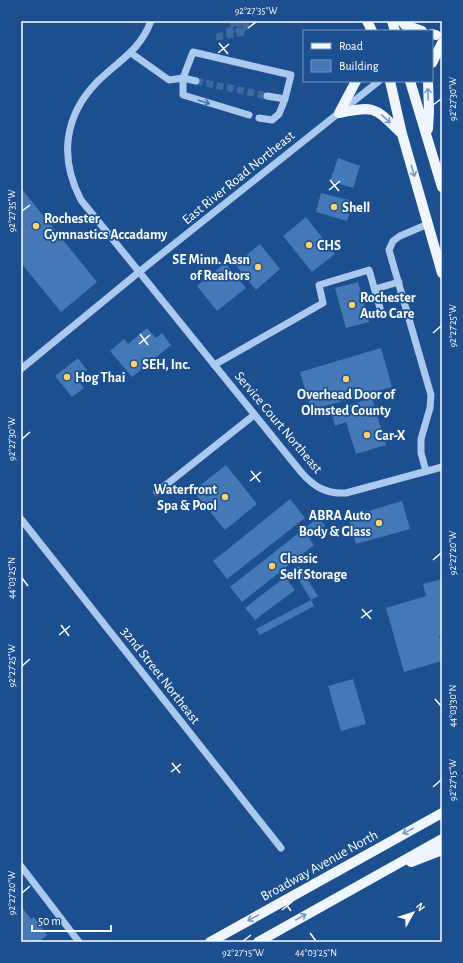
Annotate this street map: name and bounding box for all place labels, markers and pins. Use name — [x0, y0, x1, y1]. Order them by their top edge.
place label: Shell — [342, 201, 370, 215]
marker: Shell — [329, 202, 339, 212]
place label: Rochester Gymnastics Accadamy — [44, 212, 168, 242]
marker: Rochester Gymnastics Accadamy — [31, 221, 41, 231]
place label: CHS — [317, 239, 341, 253]
marker: CHS — [304, 240, 314, 250]
place label: SE Minn. Assn of Realtors — [172, 253, 250, 283]
marker: SE Minn. Assn of Realtors — [253, 262, 263, 272]
place label: Rochester Auto Care — [360, 291, 416, 321]
marker: Rochester Auto Care — [347, 300, 357, 310]
place label: SEH, Inc. — [142, 358, 191, 372]
marker: SEH, Inc. — [129, 359, 139, 369]
place label: Hog Thai — [75, 371, 125, 385]
marker: Hog Thai — [62, 372, 72, 382]
marker: Overhead Door of Olmsted County — [341, 374, 351, 384]
place label: Overhead Door of Olmsted County — [297, 388, 396, 418]
place label: Car-X — [375, 429, 406, 443]
marker: Car-X — [362, 430, 372, 440]
place label: Waterfront Spa & Pool — [154, 483, 217, 513]
marker: Waterfront Spa & Pool — [220, 492, 230, 502]
place label: ABRA Auto Body & Glass — [299, 509, 371, 539]
marker: ABRA Auto Body & Glass — [374, 518, 384, 528]
place label: Classic Self Storage — [280, 552, 348, 582]
marker: Classic Self Storage — [267, 561, 277, 571]

